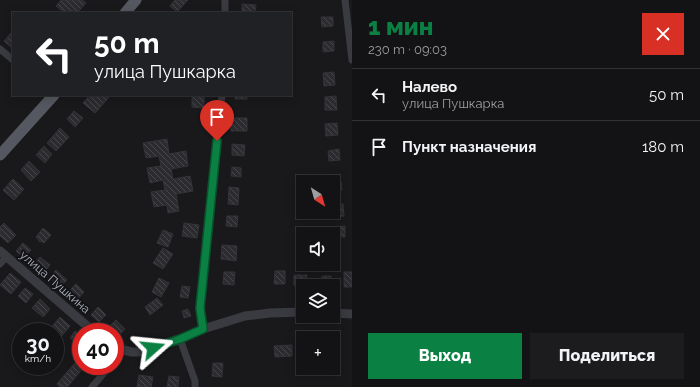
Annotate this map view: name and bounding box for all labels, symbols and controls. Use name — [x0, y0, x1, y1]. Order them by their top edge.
text: 1 мин — [368, 12, 433, 41]
button: close — [642, 13, 684, 55]
text: 50 m — [94, 27, 160, 60]
icon: left — [28, 28, 80, 80]
text: 230 m · 09:03 — [368, 42, 447, 57]
text: улица Пушкарка — [94, 61, 236, 82]
text: Налево — [402, 78, 457, 96]
icon: left — [368, 84, 390, 106]
text: 50 m — [649, 86, 684, 104]
text: улица Пушкарка — [402, 96, 504, 111]
pin — [200, 100, 234, 141]
icon: arrive — [206, 106, 228, 128]
icon: arrive — [368, 136, 390, 158]
text: Пункт назначения — [402, 138, 536, 156]
text: 180 m — [642, 138, 684, 156]
north arrow — [296, 175, 340, 219]
map controls — [296, 175, 340, 375]
button: sound — [296, 227, 340, 271]
street label: улица Пушкина — [17, 248, 93, 316]
button: layers — [296, 279, 340, 323]
speed limit sign: 40 — [72, 323, 124, 375]
position arrow — [132, 327, 174, 369]
button: + — [296, 331, 340, 375]
text: 30 — [26, 332, 50, 356]
button: Выход — [368, 333, 522, 379]
button: Поделиться — [530, 333, 684, 379]
text: km/h — [25, 353, 51, 364]

